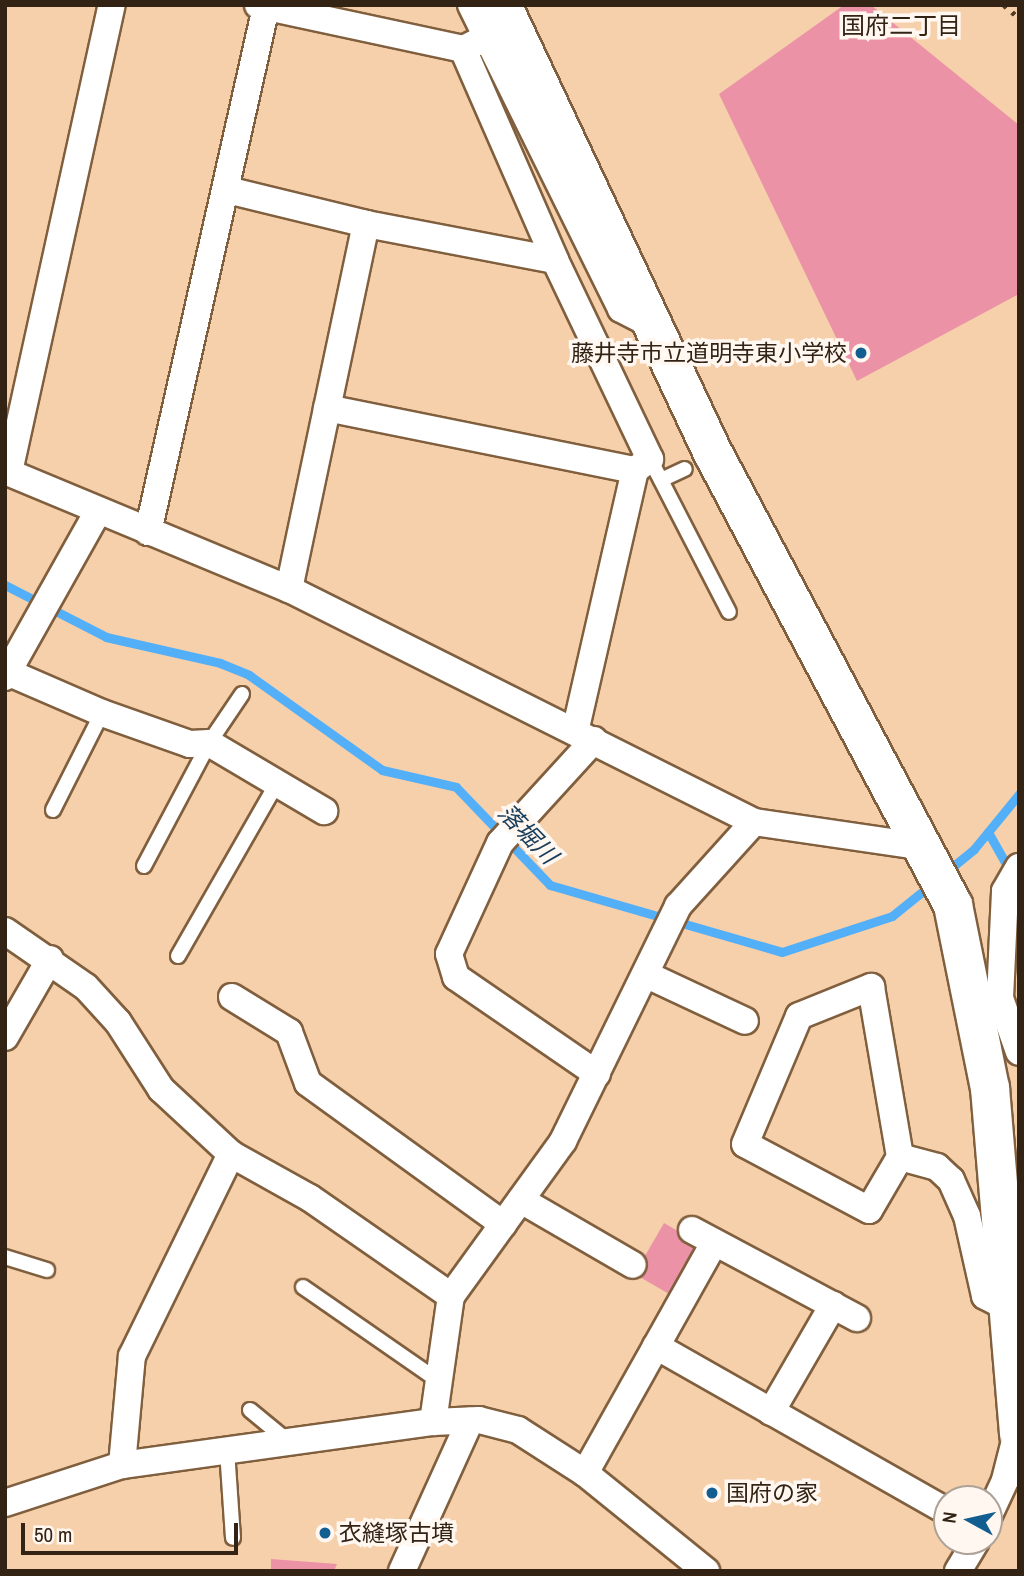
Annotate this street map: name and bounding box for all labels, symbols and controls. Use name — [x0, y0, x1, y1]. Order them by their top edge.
district label: 国府二丁目 — [841, 12, 961, 40]
place label: 藤井寺市立道明寺東小学校 — [571, 339, 847, 367]
marker: 藤井寺市立道明寺東小学校 — [853, 345, 869, 361]
water label: 落堀川 — [493, 798, 563, 870]
place label: 国府の家 — [726, 1479, 818, 1507]
marker: 国府の家 — [704, 1485, 720, 1501]
north arrow — [933, 1485, 1003, 1555]
scale bar — [24, 1510, 242, 1554]
text: N — [936, 1510, 963, 1525]
place label: 衣縫塚古墳 — [339, 1519, 454, 1547]
text: 50 m — [34, 1520, 72, 1549]
marker: 衣縫塚古墳 — [317, 1525, 333, 1541]

